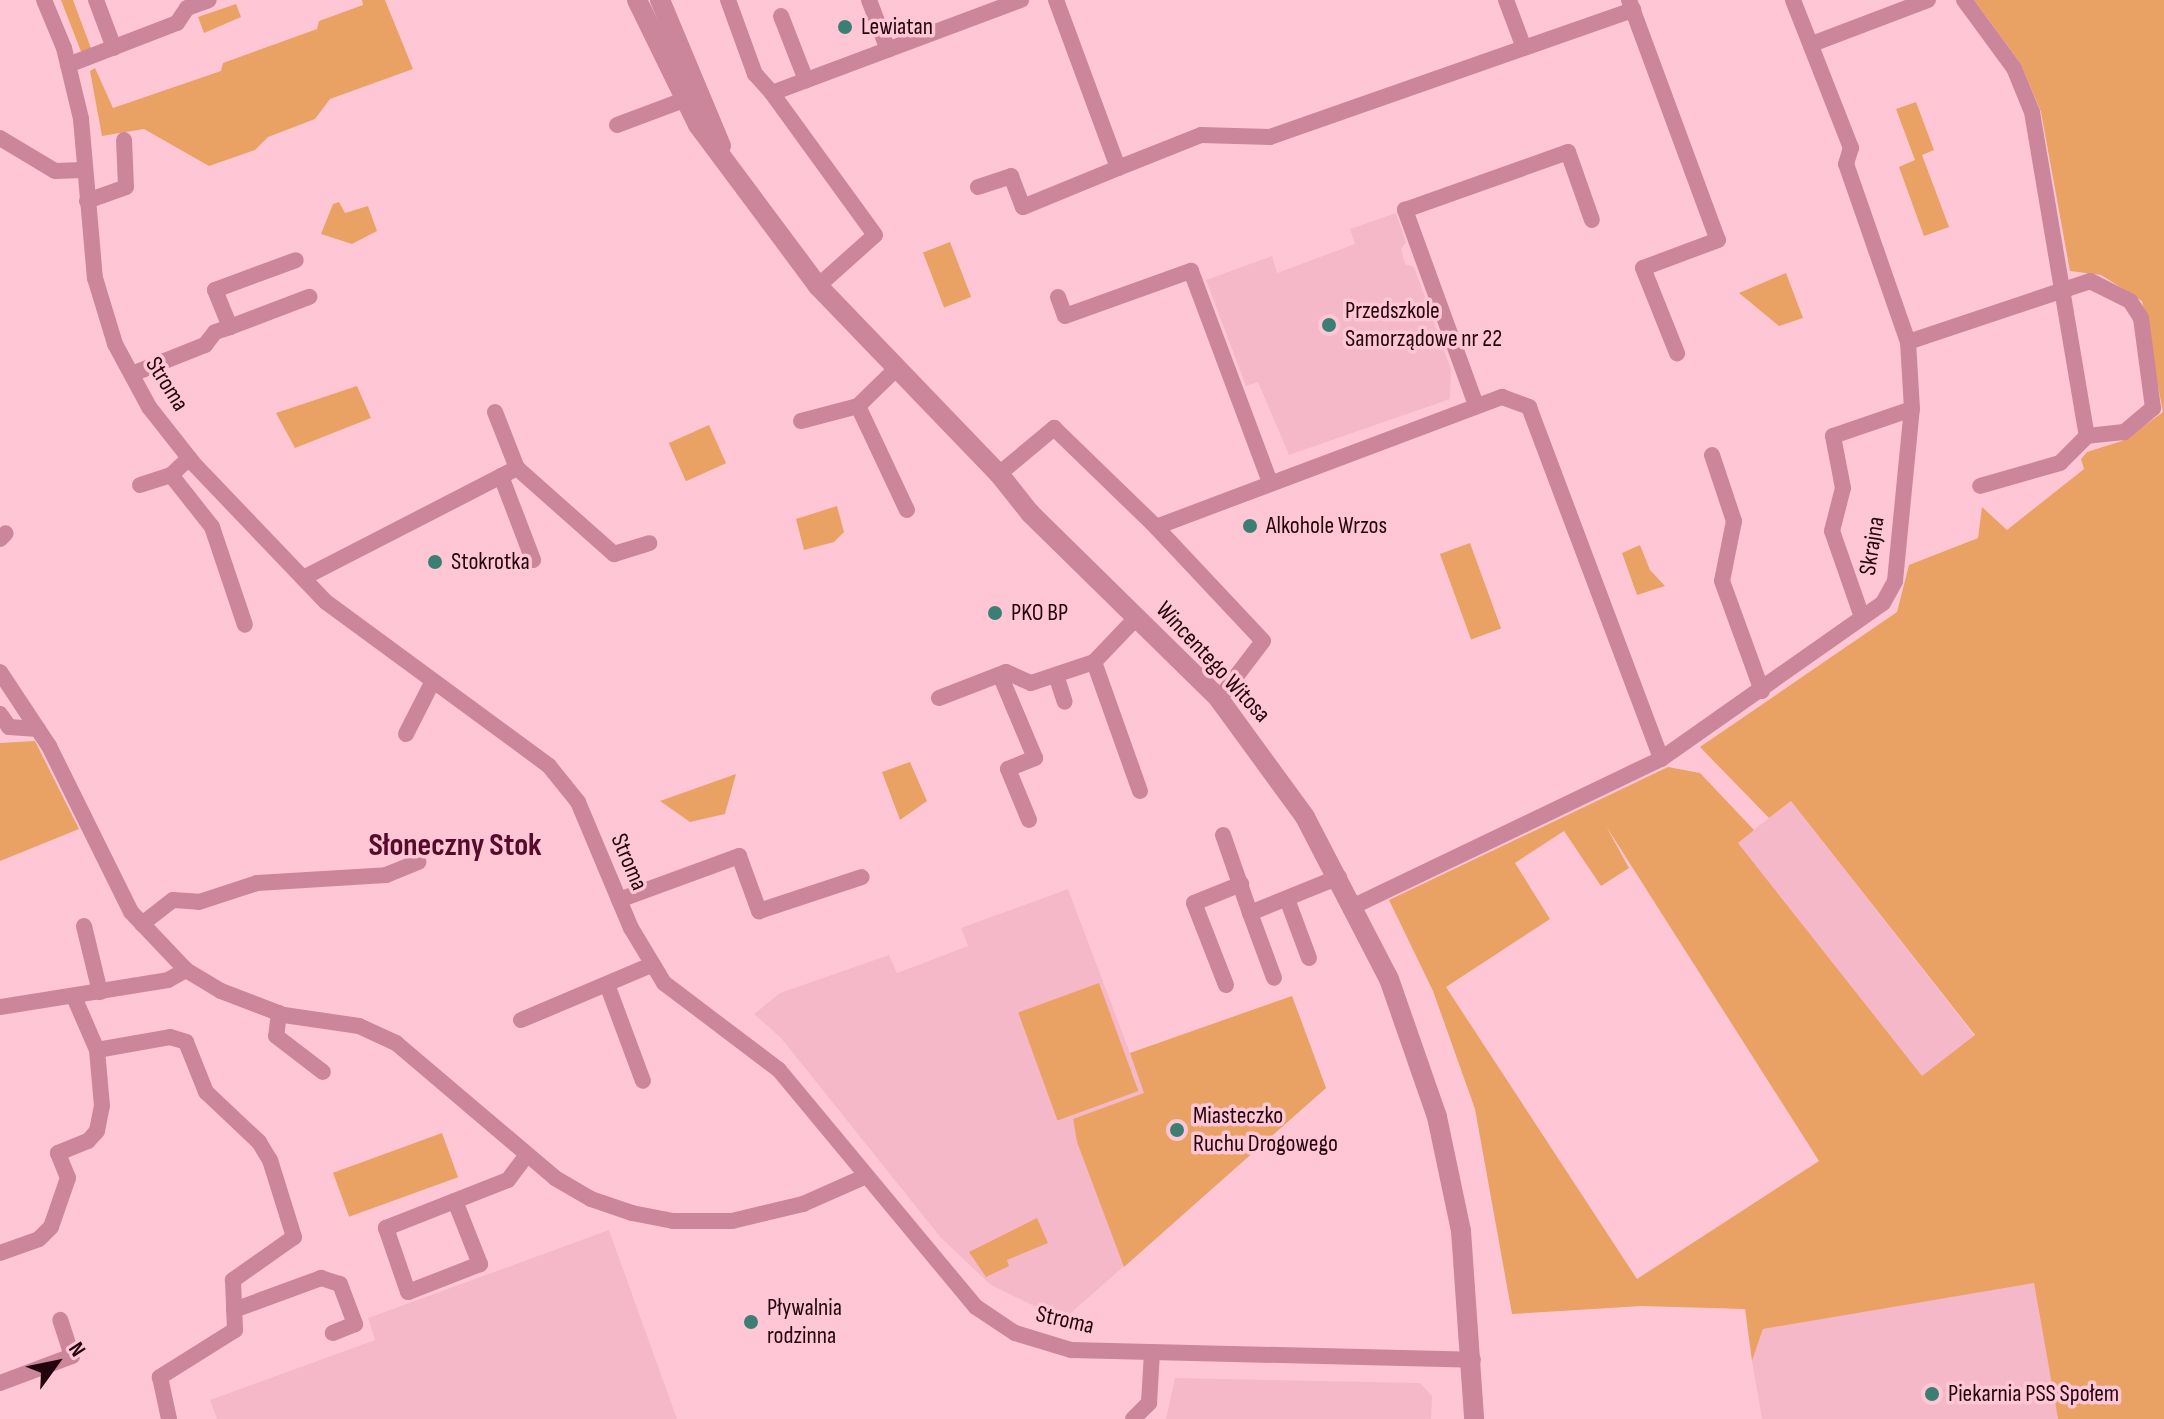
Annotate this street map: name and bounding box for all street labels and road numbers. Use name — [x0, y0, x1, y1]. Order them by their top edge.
street label: Stroma — [139, 351, 195, 417]
street label: Skrajna — [1853, 515, 1891, 577]
street label: Wincentego Witosa — [1150, 596, 1276, 728]
street label: Stroma — [604, 829, 654, 895]
street label: Stroma — [1033, 1299, 1097, 1341]

